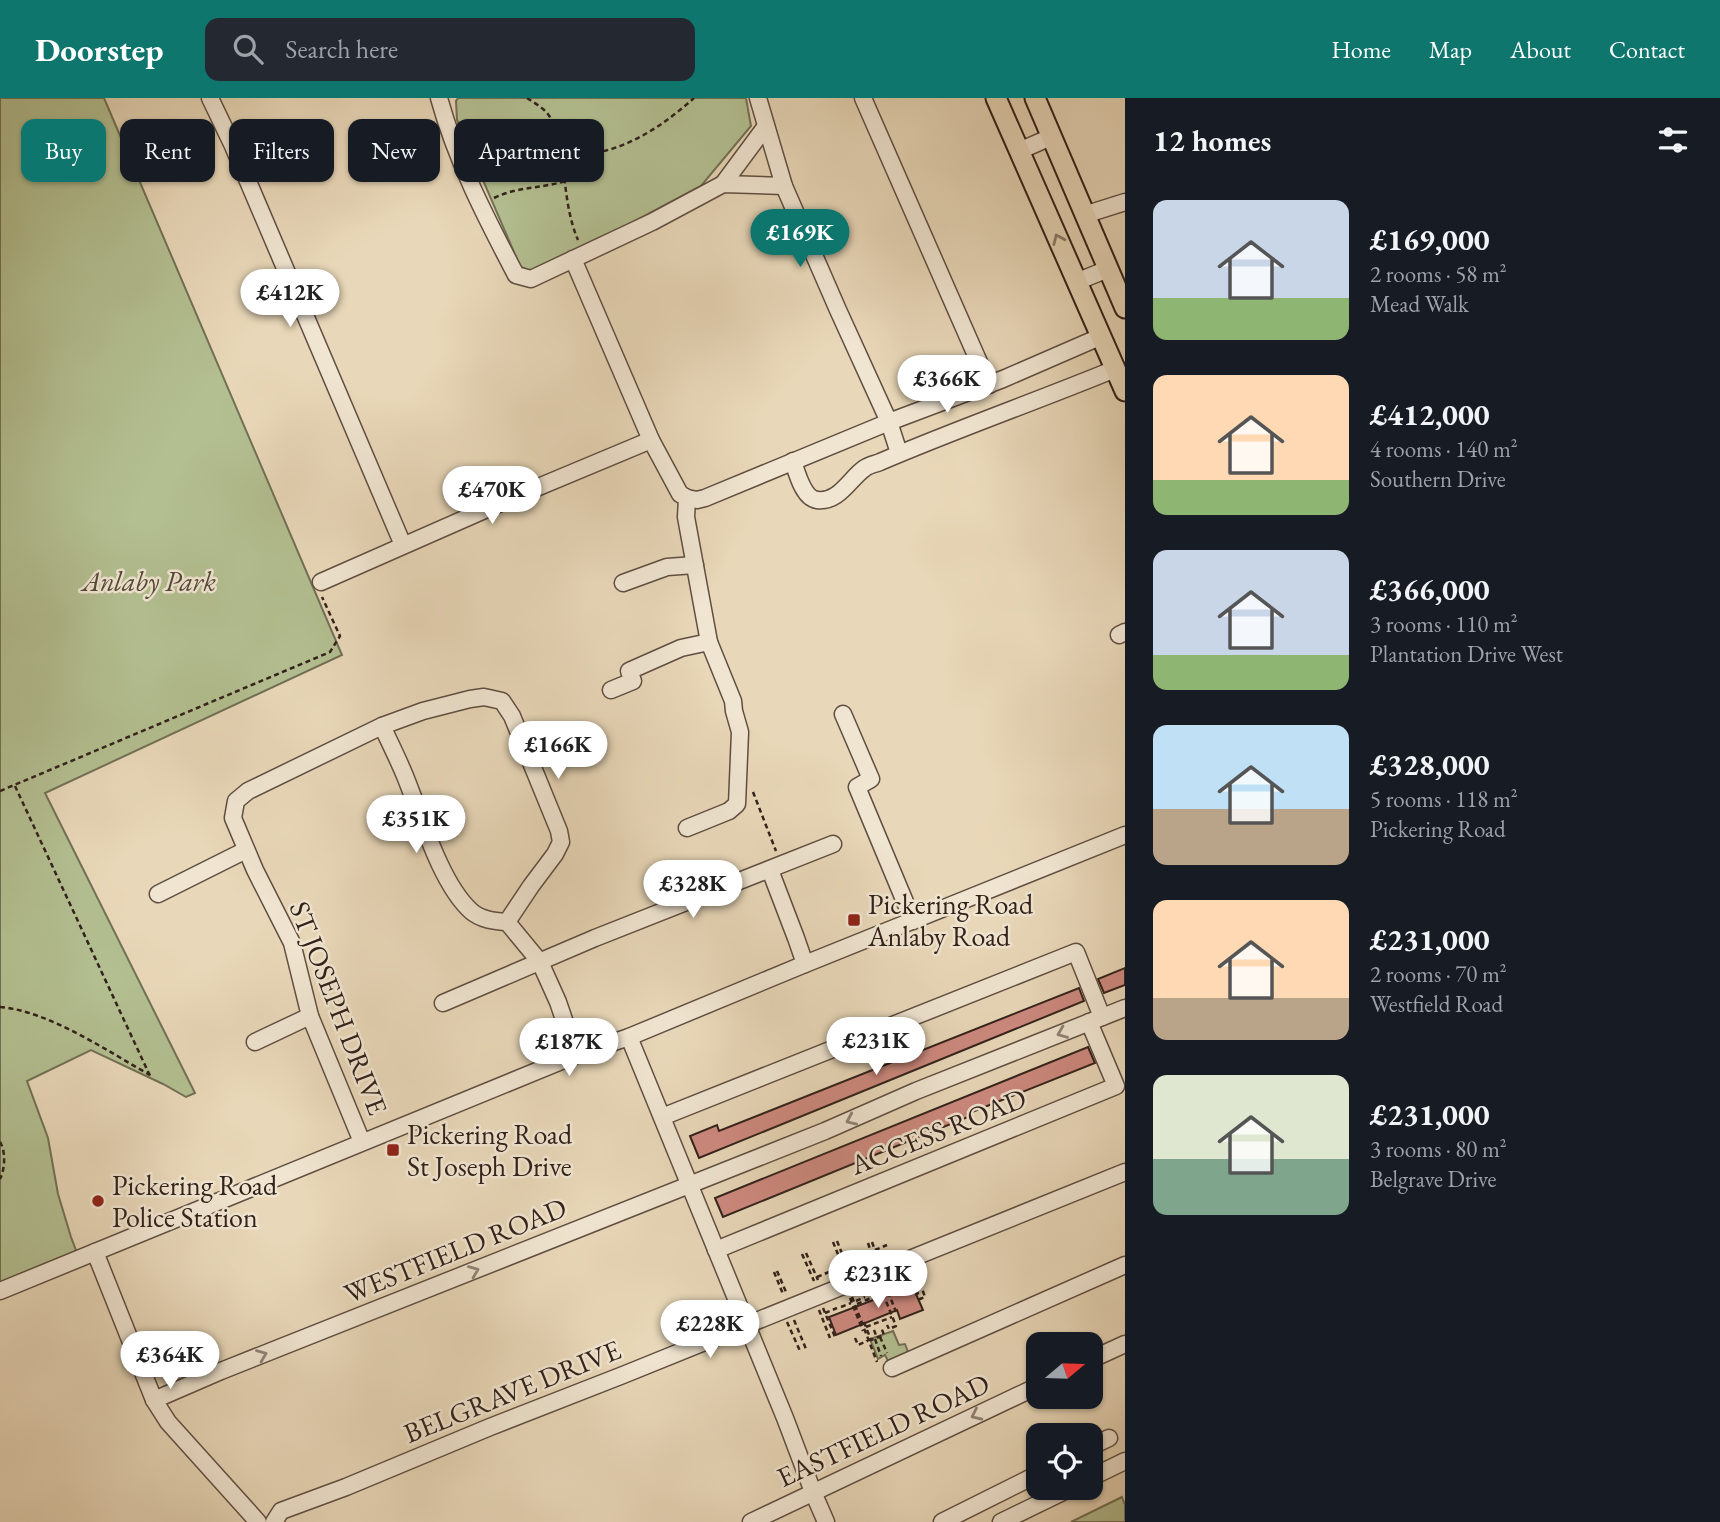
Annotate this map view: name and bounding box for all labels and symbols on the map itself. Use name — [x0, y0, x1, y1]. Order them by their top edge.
pin: £169K — [751, 209, 849, 269]
one-way arrow — [1052, 234, 1066, 246]
pin: £412K — [241, 270, 339, 329]
pin: £366K — [898, 356, 996, 415]
pin: £470K — [443, 466, 541, 526]
park label: Anlaby Park — [80, 563, 216, 599]
pin: £166K — [509, 722, 607, 781]
pin: £351K — [367, 796, 465, 855]
pin: £328K — [644, 860, 742, 920]
place label: Pickering Road Anlaby Road — [867, 886, 1034, 954]
street label: ST JOSEPH DRIVE — [282, 896, 396, 1120]
marker: Pickering Road Anlaby Road — [846, 912, 862, 928]
pin: £187K — [520, 1018, 618, 1078]
pin: £231K — [827, 1018, 925, 1077]
one-way arrow — [1056, 1025, 1068, 1039]
street label: ACCESS ROAD — [844, 1079, 1031, 1183]
one-way arrow — [846, 1112, 859, 1126]
place label: Pickering Road St Joseph Drive — [407, 1116, 573, 1184]
marker: Pickering Road St Joseph Drive — [385, 1142, 401, 1158]
place label: Pickering Road Police Station — [112, 1167, 278, 1235]
street label: WESTFIELD ROAD — [338, 1189, 572, 1311]
marker: Pickering Road Police Station — [90, 1193, 106, 1209]
pin: £231K — [829, 1250, 927, 1310]
one-way arrow — [467, 1265, 479, 1279]
pin: £228K — [661, 1300, 759, 1360]
street label: BELGRAVE DRIVE — [398, 1331, 626, 1451]
pin: £364K — [121, 1332, 219, 1391]
north arrow — [1026, 1332, 1102, 1409]
one-way arrow — [256, 1349, 268, 1363]
street label: EASTFIELD ROAD — [771, 1365, 995, 1495]
one-way arrow — [971, 1407, 983, 1421]

